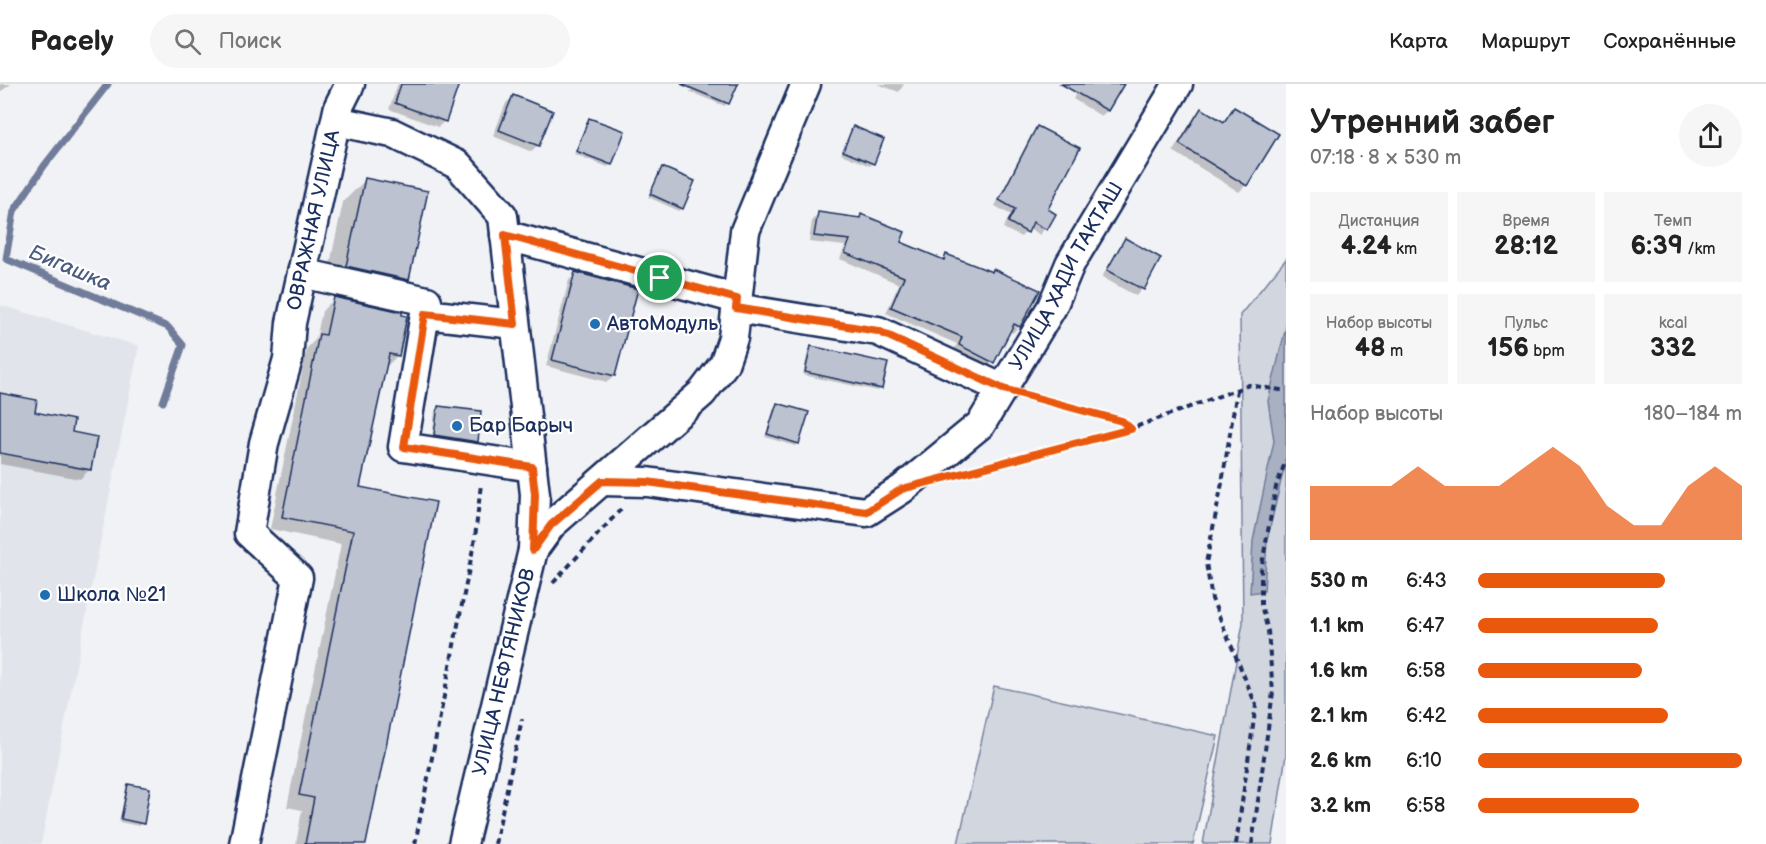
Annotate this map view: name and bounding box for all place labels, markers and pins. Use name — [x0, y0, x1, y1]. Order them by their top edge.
pin — [634, 252, 685, 303]
place label: АвтоМодуль — [606, 312, 718, 336]
marker: АвтоМодуль — [588, 317, 602, 331]
place label: Бар Барыч — [469, 414, 573, 438]
marker: Бар Барыч — [450, 419, 464, 433]
place label: Школа №21 — [57, 583, 166, 607]
marker: Школа №21 — [38, 588, 52, 602]

